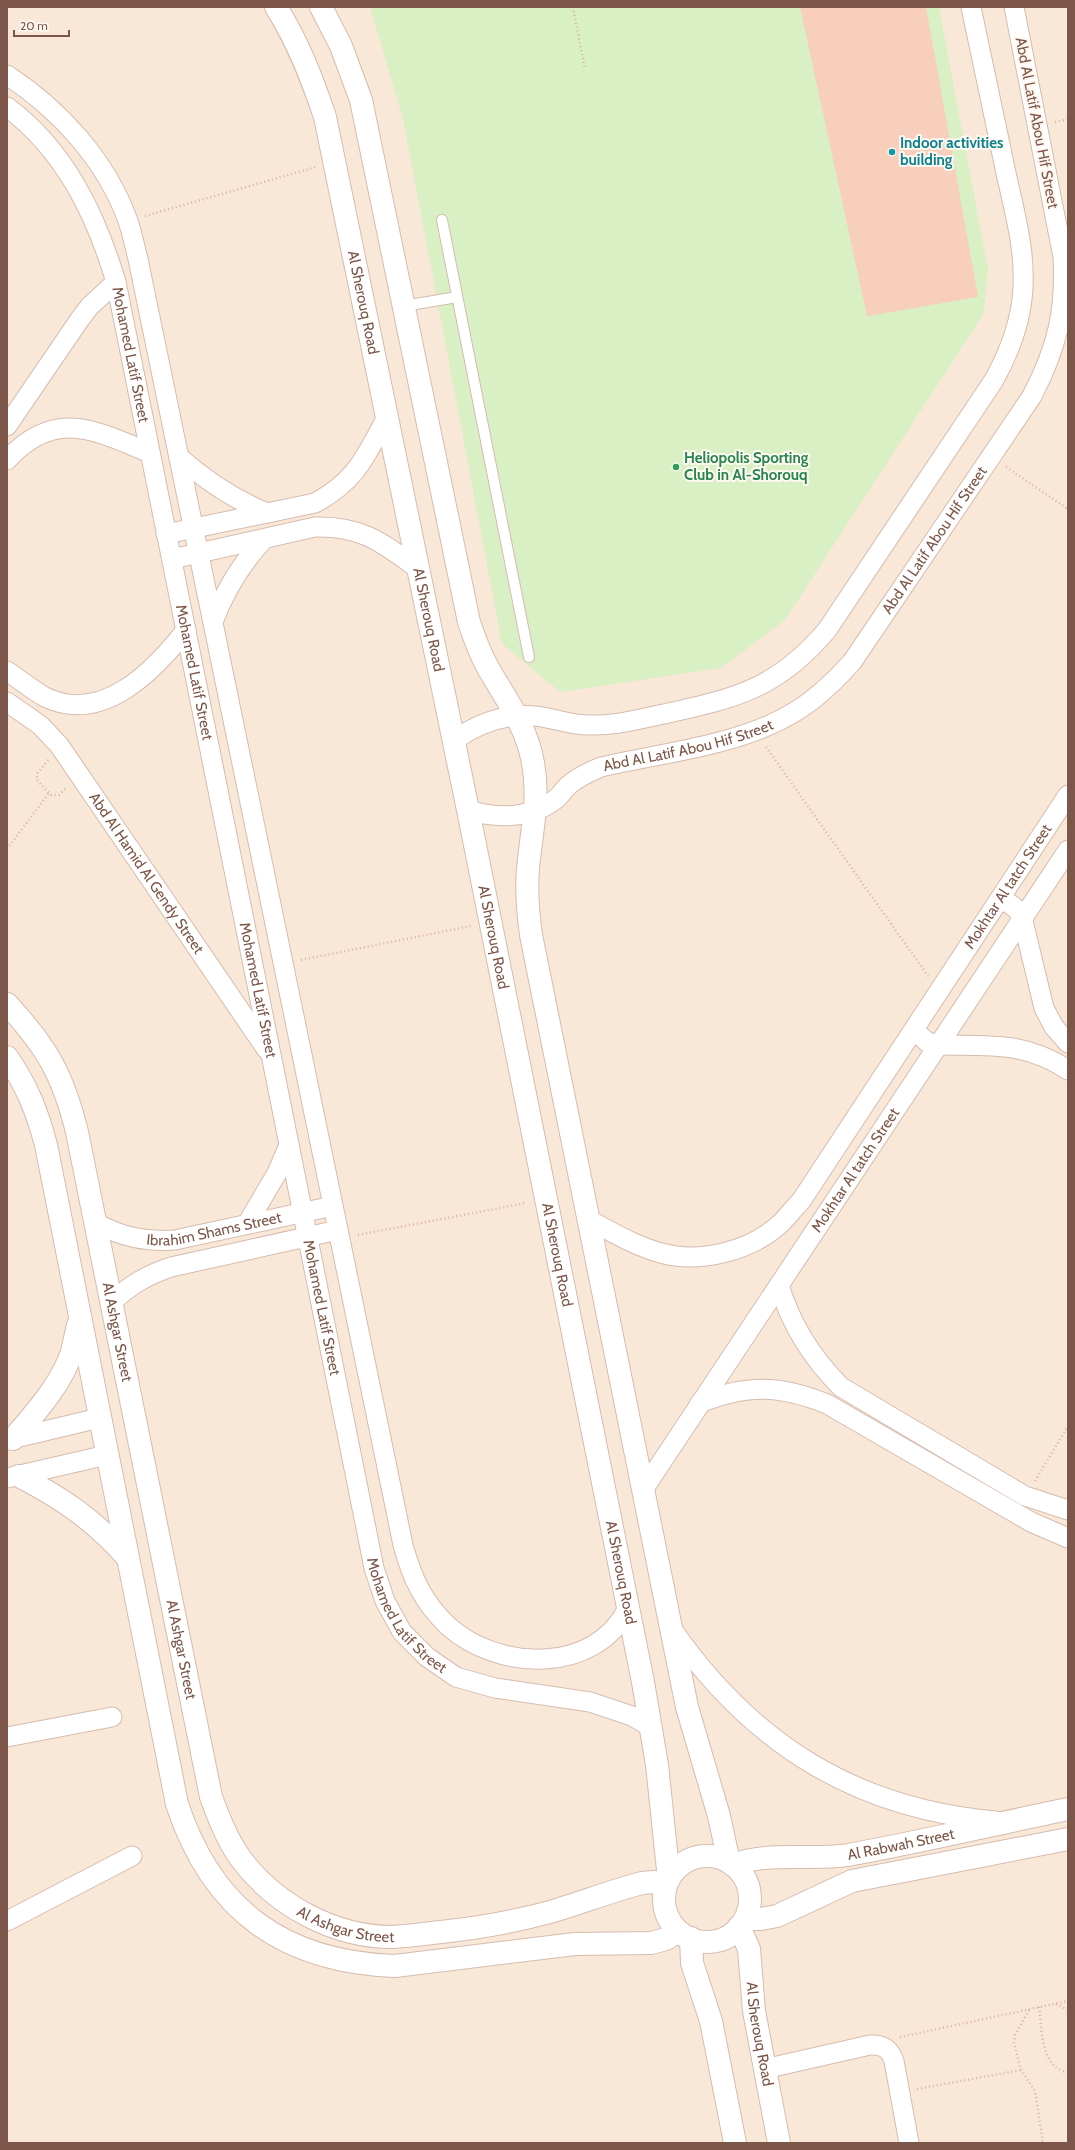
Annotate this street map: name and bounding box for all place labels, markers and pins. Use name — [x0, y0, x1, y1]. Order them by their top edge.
place label: Indoor activities building — [900, 134, 1003, 169]
marker: Indoor activities building — [887, 147, 897, 157]
place label: Heliopolis Sporting Club in Al-Shorouq — [684, 449, 809, 484]
marker: Heliopolis Sporting Club in Al-Shorouq — [671, 462, 681, 472]

